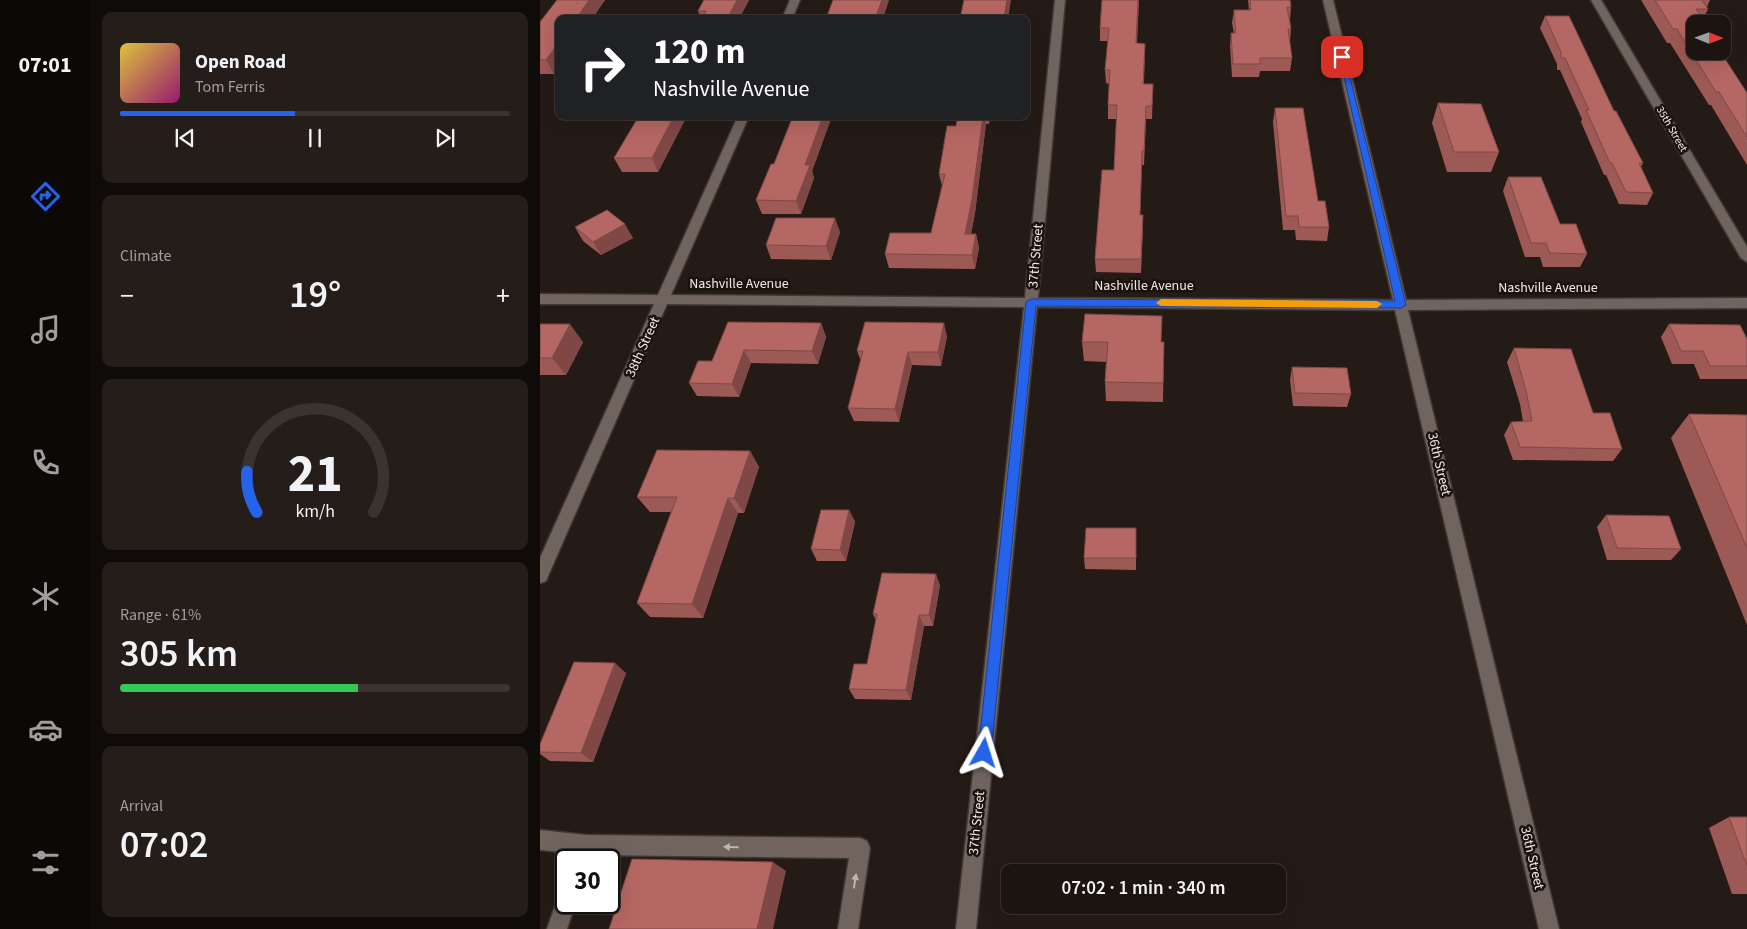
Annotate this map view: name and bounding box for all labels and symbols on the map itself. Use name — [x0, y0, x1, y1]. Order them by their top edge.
north arrow — [1686, 15, 1731, 60]
pin — [1321, 36, 1363, 78]
street label: 35th Street — [1653, 103, 1691, 155]
street label: 37th Street — [1023, 223, 1049, 289]
street label: Nashville Avenue — [689, 274, 789, 294]
street label: Nashville Avenue — [1094, 276, 1194, 296]
street label: Nashville Avenue — [1498, 278, 1598, 298]
street label: 38th Street — [621, 313, 665, 380]
street label: 36th Street — [1422, 431, 1456, 498]
position arrow — [957, 726, 1009, 778]
street label: 37th Street — [964, 790, 990, 856]
street label: 36th Street — [1515, 825, 1549, 892]
one-way arrow — [722, 843, 738, 851]
speed limit sign: 30 — [555, 849, 620, 914]
one-way arrow — [851, 872, 859, 888]

